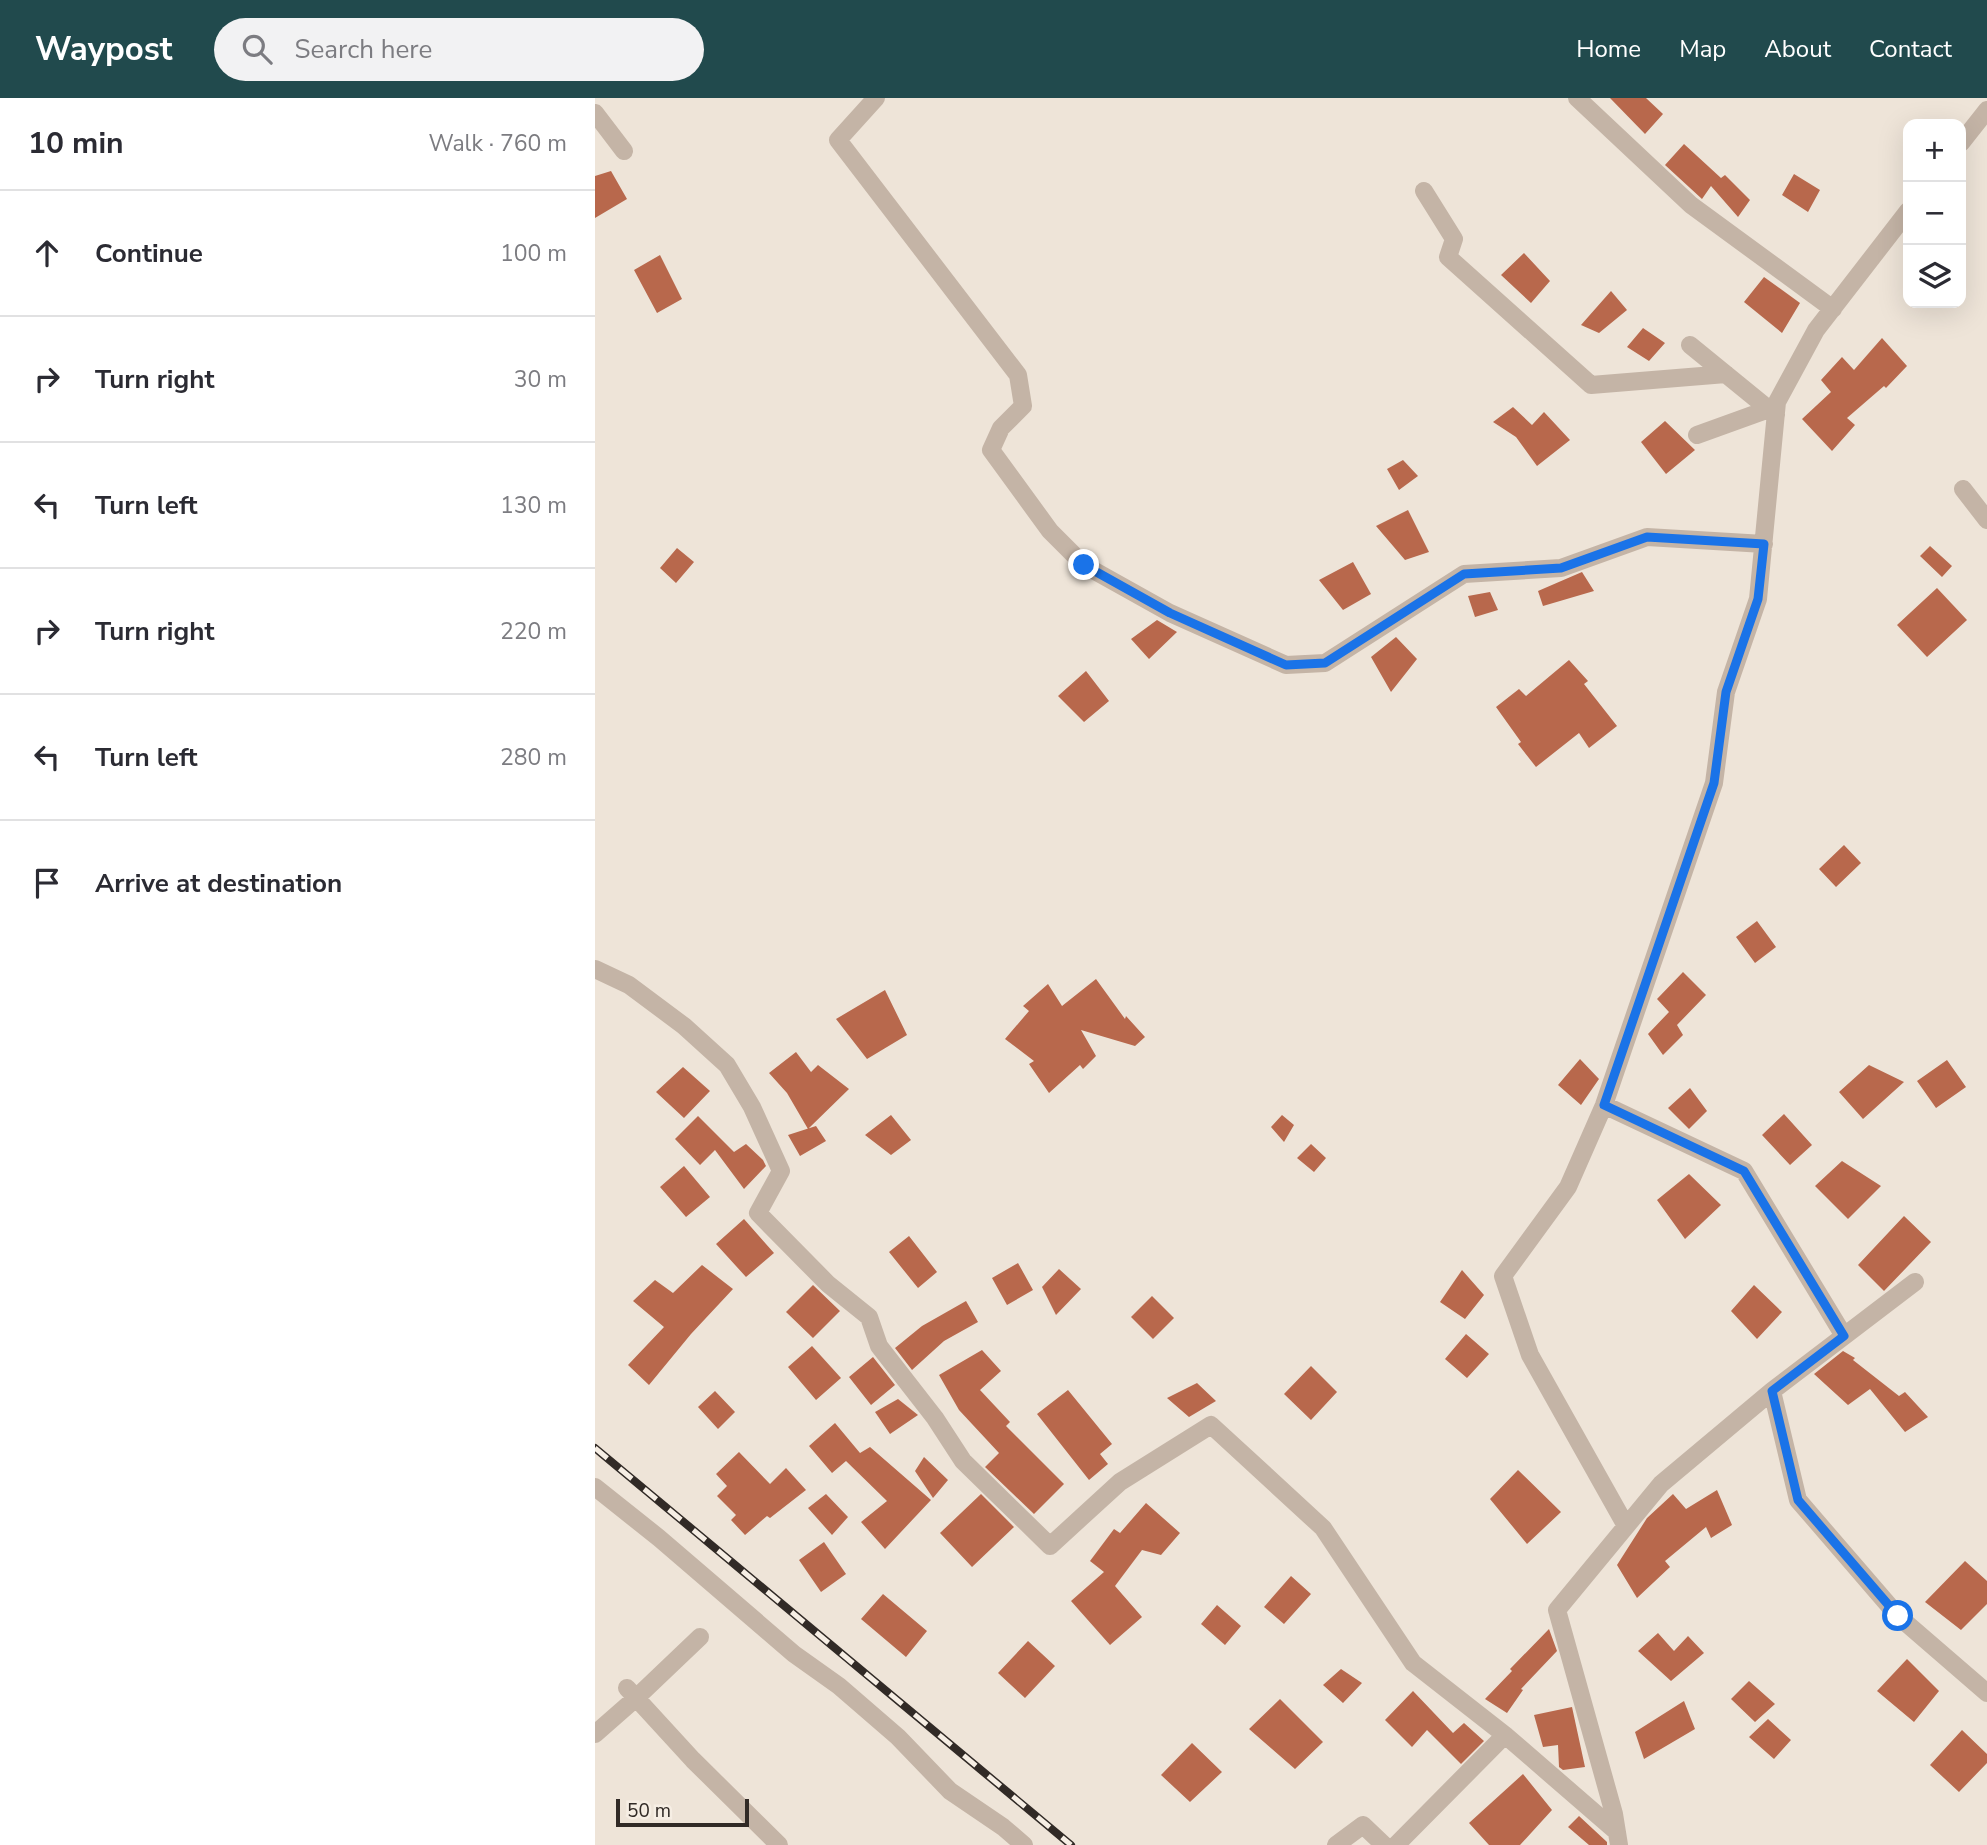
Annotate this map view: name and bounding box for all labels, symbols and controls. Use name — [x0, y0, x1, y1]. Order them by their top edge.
search box — [214, 18, 704, 81]
text: Waypost — [35, 27, 172, 72]
icon: search — [238, 30, 276, 68]
text: Search here — [294, 32, 432, 67]
text: Home — [1576, 33, 1641, 65]
text: Map — [1679, 33, 1726, 65]
text: About — [1764, 33, 1831, 65]
text: Contact — [1869, 33, 1952, 65]
map controls — [1903, 119, 1966, 308]
button: + — [1903, 119, 1966, 182]
text: 10 min — [28, 123, 124, 164]
text: Walk · 760 m — [428, 128, 567, 159]
button: − — [1903, 182, 1966, 245]
icon: ahead — [28, 234, 66, 272]
text: Continue — [95, 236, 203, 271]
text: 100 m — [500, 238, 567, 269]
button: layers — [1903, 245, 1966, 308]
icon: right — [28, 360, 66, 398]
text: Turn right — [95, 362, 214, 397]
text: 30 m — [514, 364, 567, 395]
icon: left — [28, 486, 66, 524]
text: Turn left — [95, 488, 198, 523]
text: 130 m — [500, 490, 567, 521]
route end — [1068, 549, 1099, 580]
icon: right — [28, 612, 66, 650]
text: Turn right — [95, 614, 214, 649]
text: 220 m — [500, 616, 567, 647]
icon: left — [28, 738, 66, 776]
text: Turn left — [95, 740, 198, 775]
text: 280 m — [500, 742, 567, 773]
icon: arrive — [28, 864, 66, 902]
text: Arrive at destination — [95, 866, 342, 901]
route start — [1882, 1600, 1913, 1631]
scale bar — [616, 1796, 749, 1828]
text: 50 m — [627, 1798, 671, 1824]

